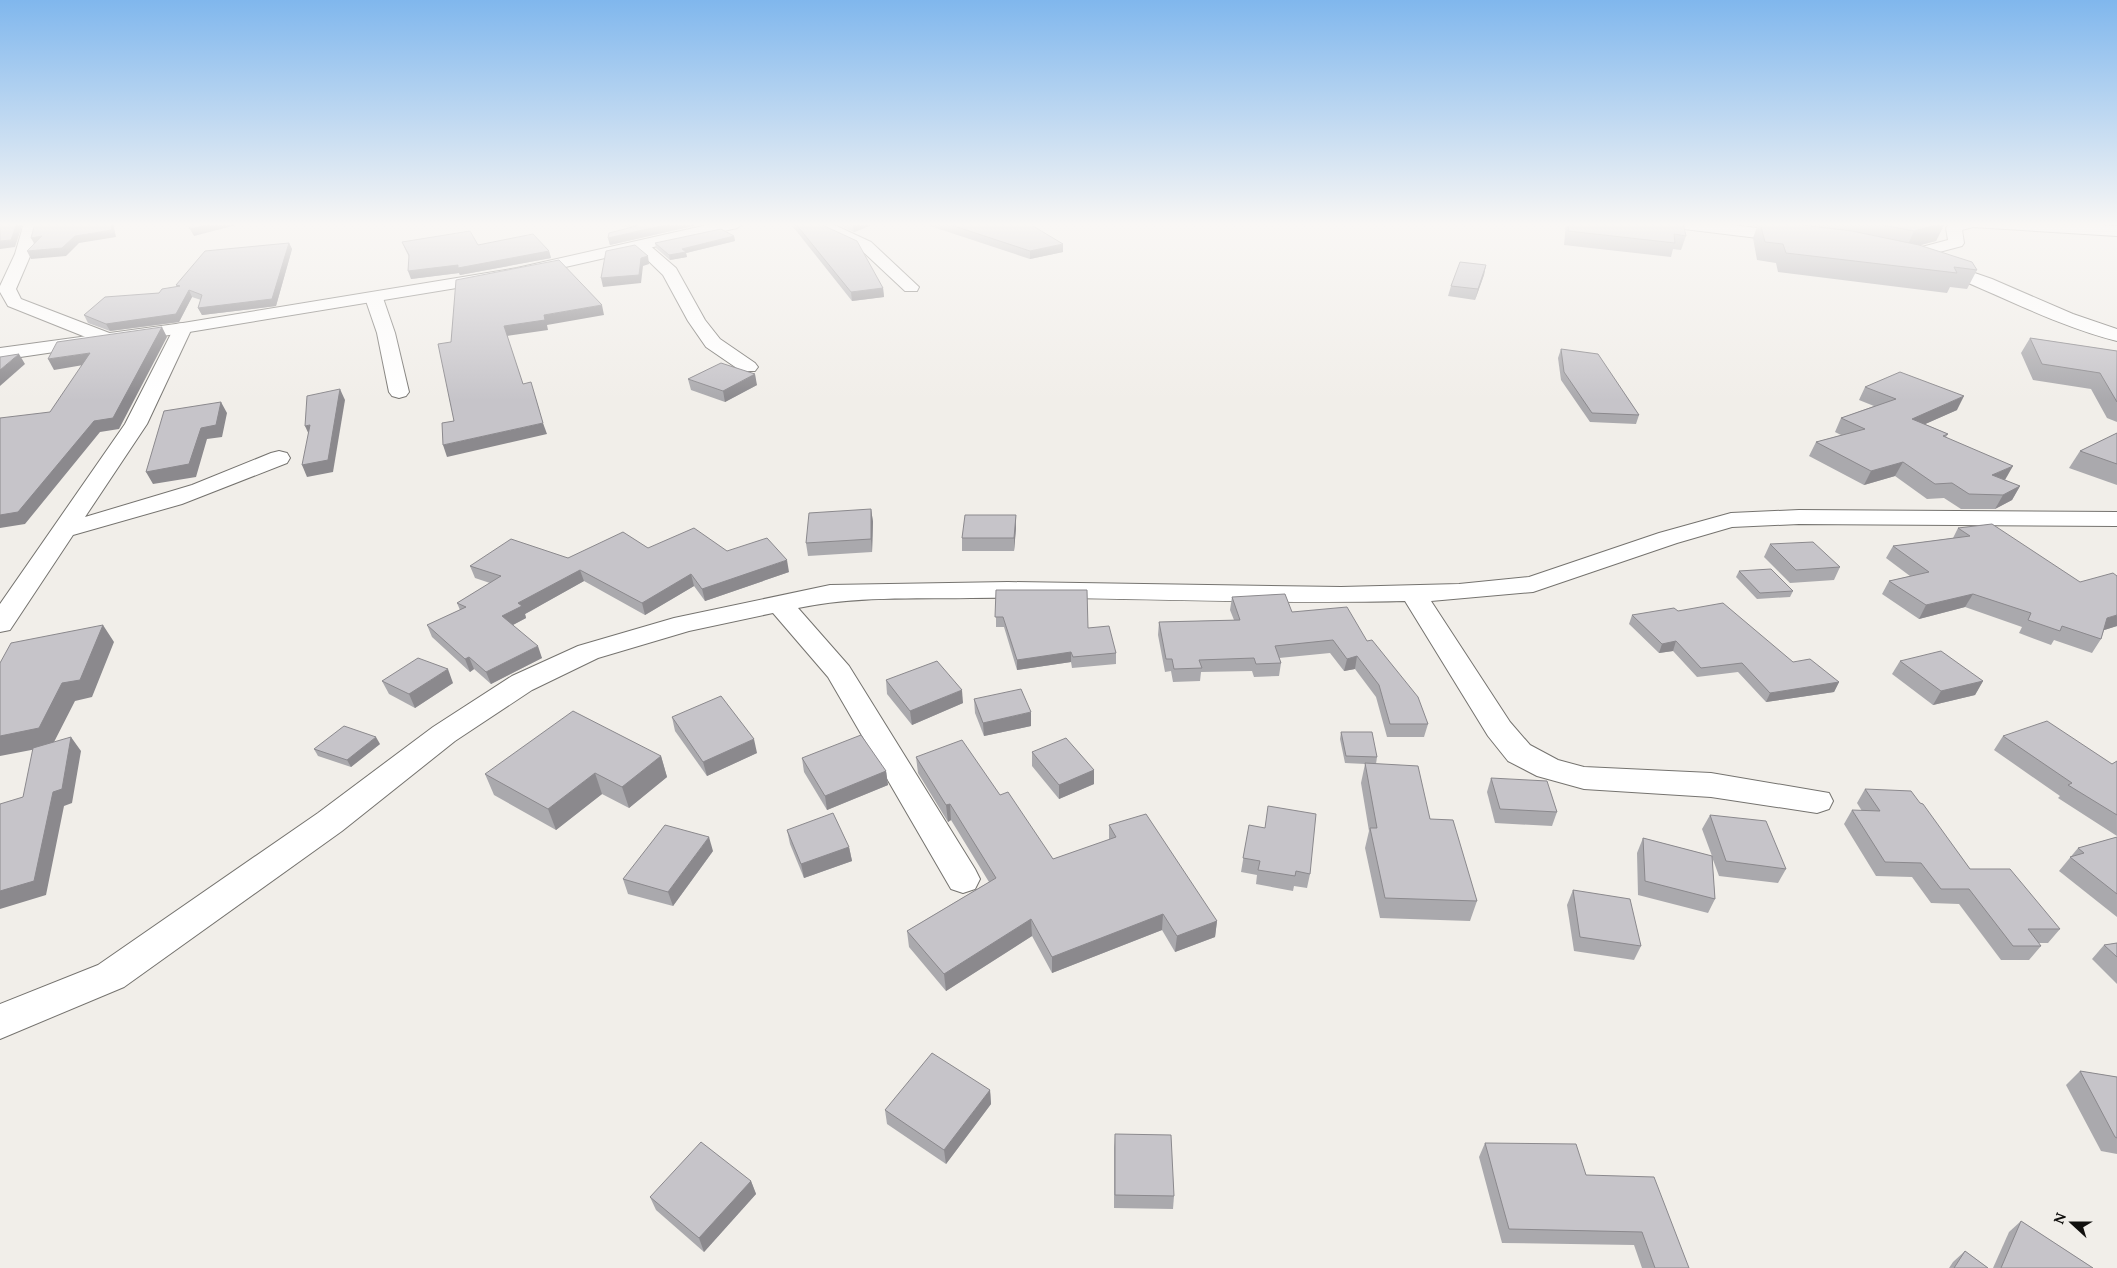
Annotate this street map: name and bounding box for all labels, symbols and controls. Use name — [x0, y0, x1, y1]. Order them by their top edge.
north arrow — [2047, 1198, 2097, 1248]
text: N — [2050, 1210, 2070, 1227]

